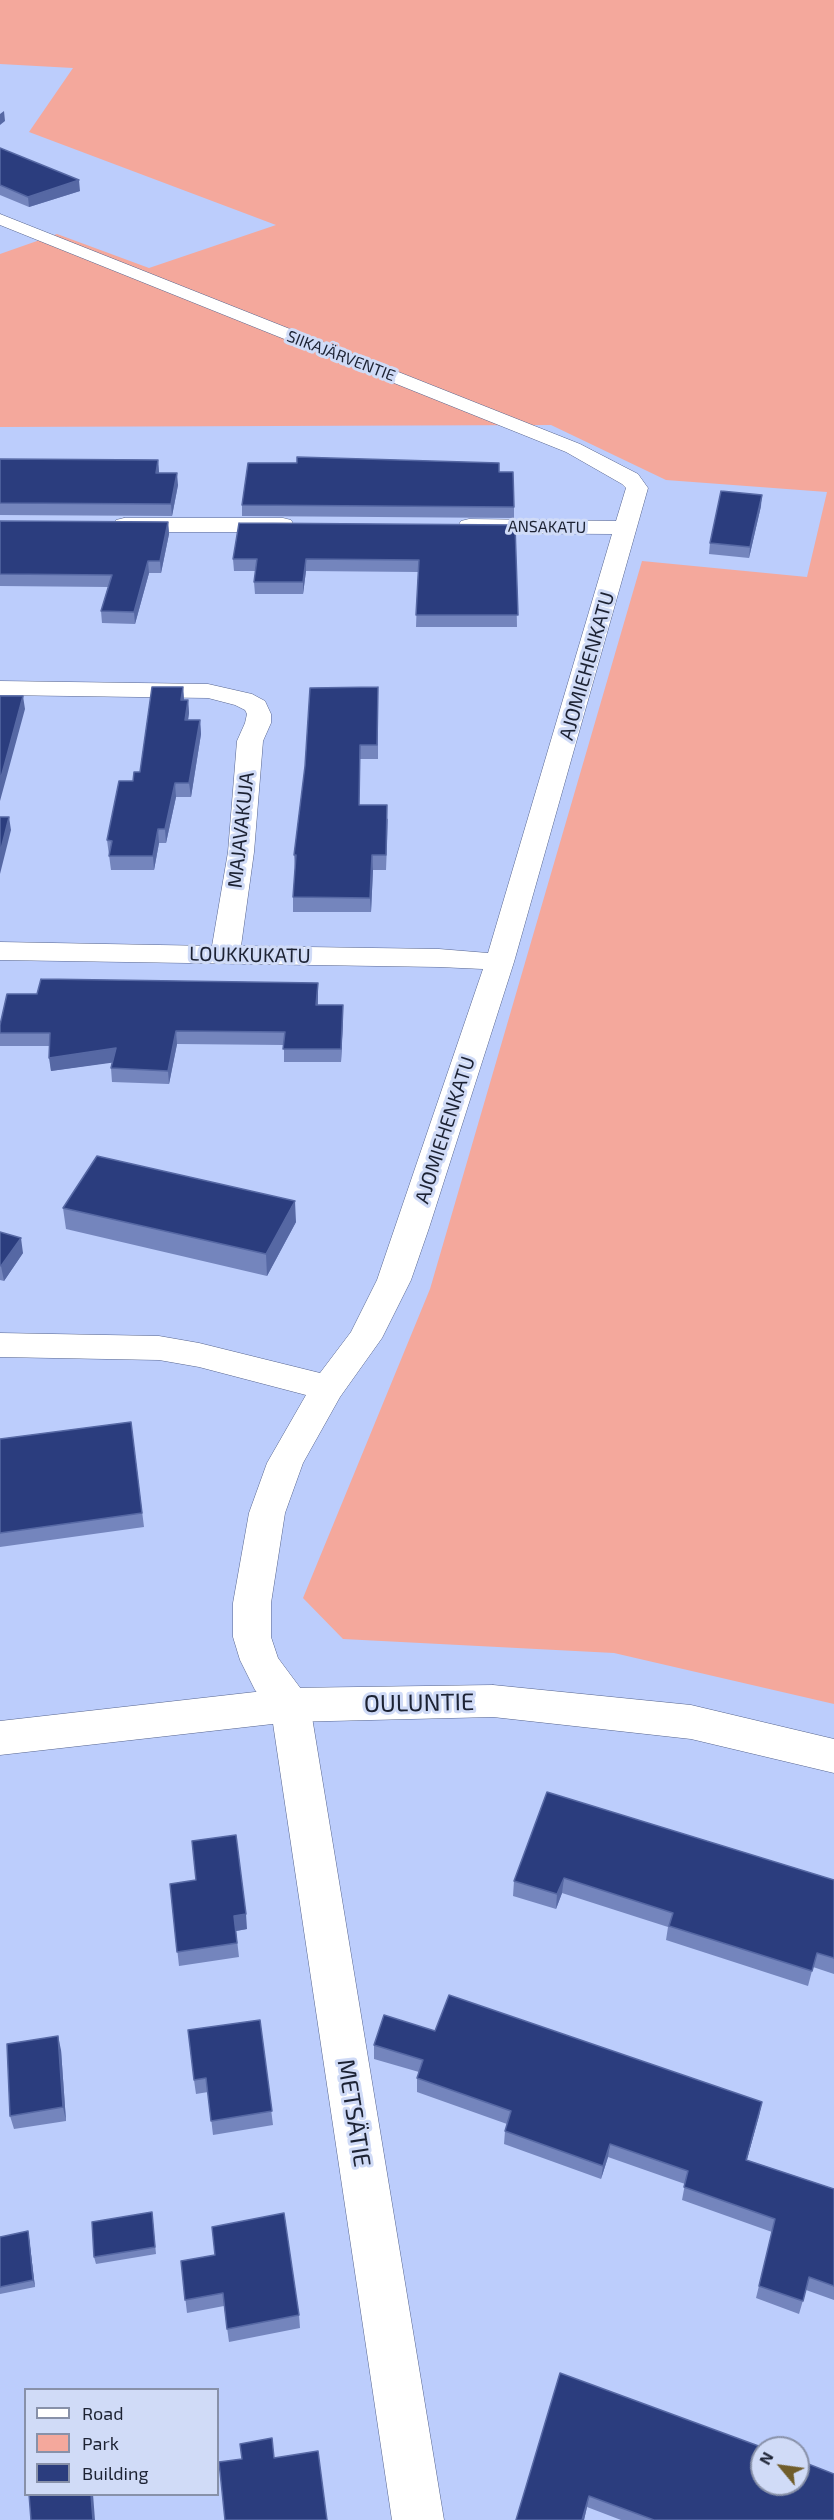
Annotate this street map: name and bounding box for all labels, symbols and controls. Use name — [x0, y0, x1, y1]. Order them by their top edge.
street label: SIIKAJÄRVENTIE — [284, 327, 398, 385]
street label: ANSAKATU — [508, 517, 586, 537]
street label: AJOMIEHENKATU — [554, 589, 620, 743]
street label: MAJAVAKUJA — [223, 771, 259, 889]
street label: LOUKKUKATU — [189, 942, 311, 968]
street label: AJOMIEHENKATU — [410, 1053, 480, 1207]
street label: OULUNTIE — [364, 1688, 474, 1718]
street label: METSÄTIE — [331, 2057, 377, 2169]
legend — [24, 2388, 219, 2496]
text: Road — [82, 2402, 123, 2424]
text: Park — [82, 2432, 119, 2454]
north arrow — [750, 2436, 810, 2496]
text: N — [754, 2448, 777, 2468]
text: Building — [82, 2462, 149, 2484]

